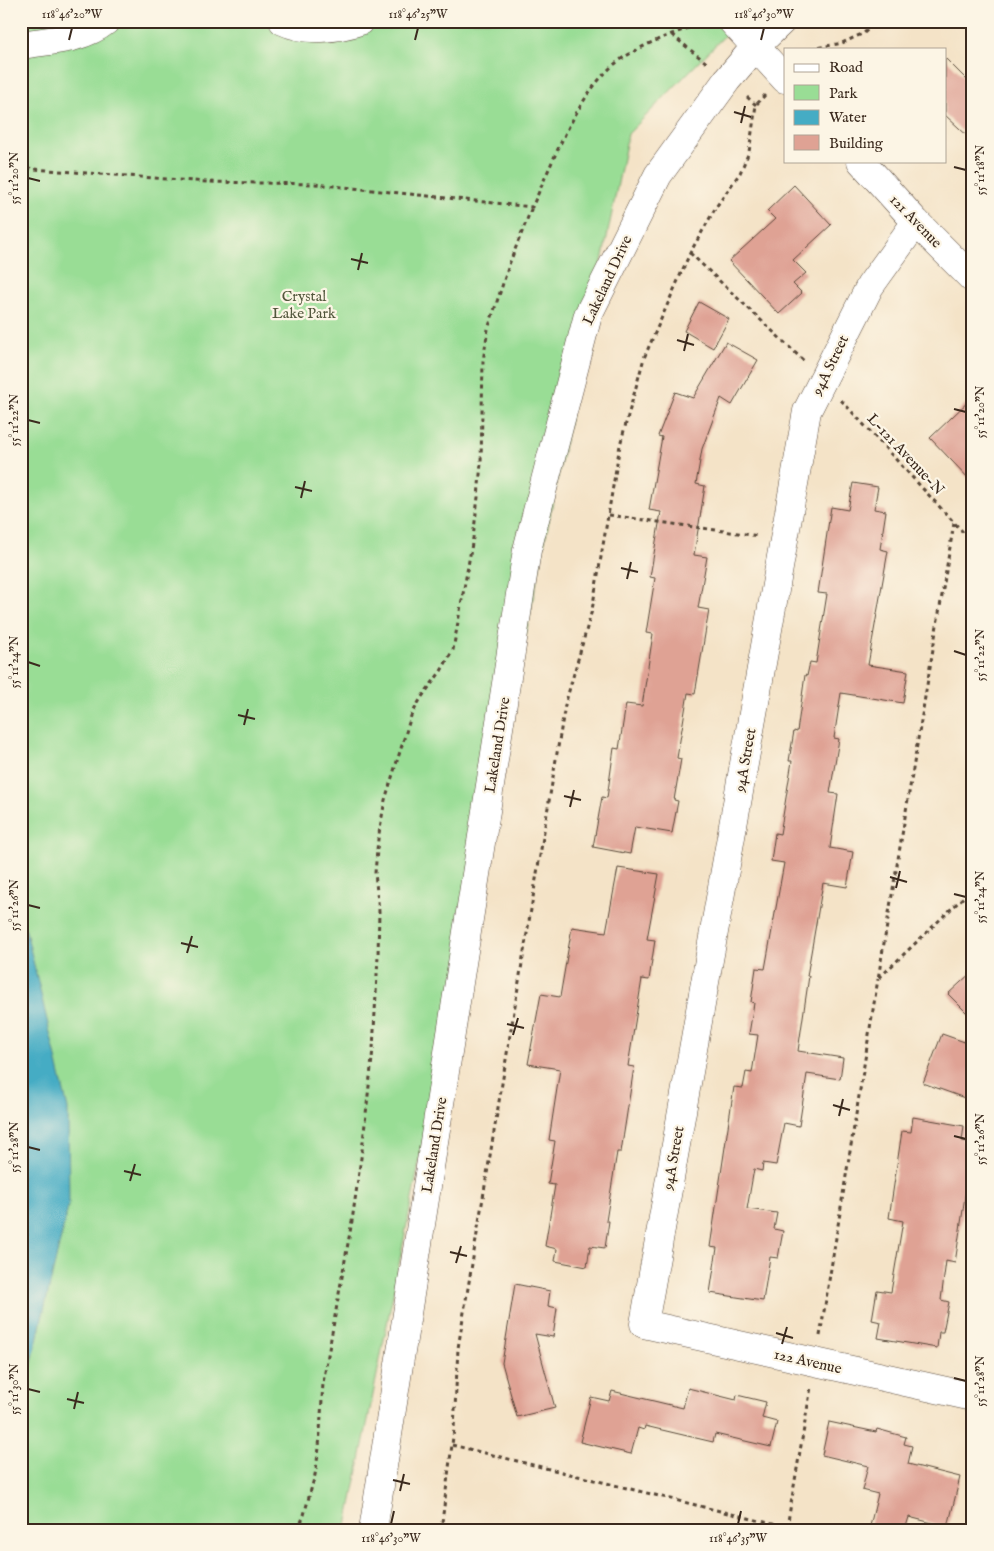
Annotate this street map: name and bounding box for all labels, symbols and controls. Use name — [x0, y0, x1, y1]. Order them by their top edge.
text: 118°46'20"W — [42, 7, 103, 22]
text: 118°46'25"W — [388, 7, 448, 22]
text: 118°46'30"W — [734, 7, 794, 22]
legend — [784, 48, 946, 162]
text: Road — [829, 58, 864, 77]
text: Park — [829, 84, 859, 103]
text: Water — [829, 108, 867, 127]
text: Building — [829, 134, 884, 153]
text: 55°11'18"N — [973, 144, 988, 195]
text: 55°11'20"N — [7, 151, 22, 204]
street label: 121 Avenue — [885, 191, 946, 252]
street label: Lakeland Drive — [578, 232, 637, 328]
park label: Crystal Lake Park — [272, 287, 337, 323]
street label: 94A Street — [807, 332, 853, 399]
text: 55°11'20"N — [973, 385, 988, 438]
text: 55°11'22"N — [7, 393, 22, 446]
street label: L-121 Avenue-N — [863, 410, 948, 499]
text: 55°11'22"N — [973, 628, 988, 681]
text: 55°11'24"N — [7, 635, 22, 688]
street label: Lakeland Drive — [481, 696, 514, 794]
street label: 94A Street — [730, 727, 760, 794]
text: 55°11'24"N — [973, 870, 988, 923]
text: 55°11'26"N — [7, 878, 22, 931]
street label: Lakeland Drive — [418, 1096, 451, 1194]
text: 55°11'26"N — [973, 1112, 988, 1165]
text: 55°11'28"N — [7, 1121, 22, 1173]
street label: 94A Street — [658, 1125, 688, 1192]
street label: 122 Avenue — [772, 1344, 844, 1379]
text: 55°11'28"N — [973, 1355, 988, 1407]
text: 55°11'30"N — [7, 1363, 22, 1415]
text: 118°46'30"W — [361, 1531, 421, 1546]
text: 118°46'35"W — [709, 1531, 768, 1546]

